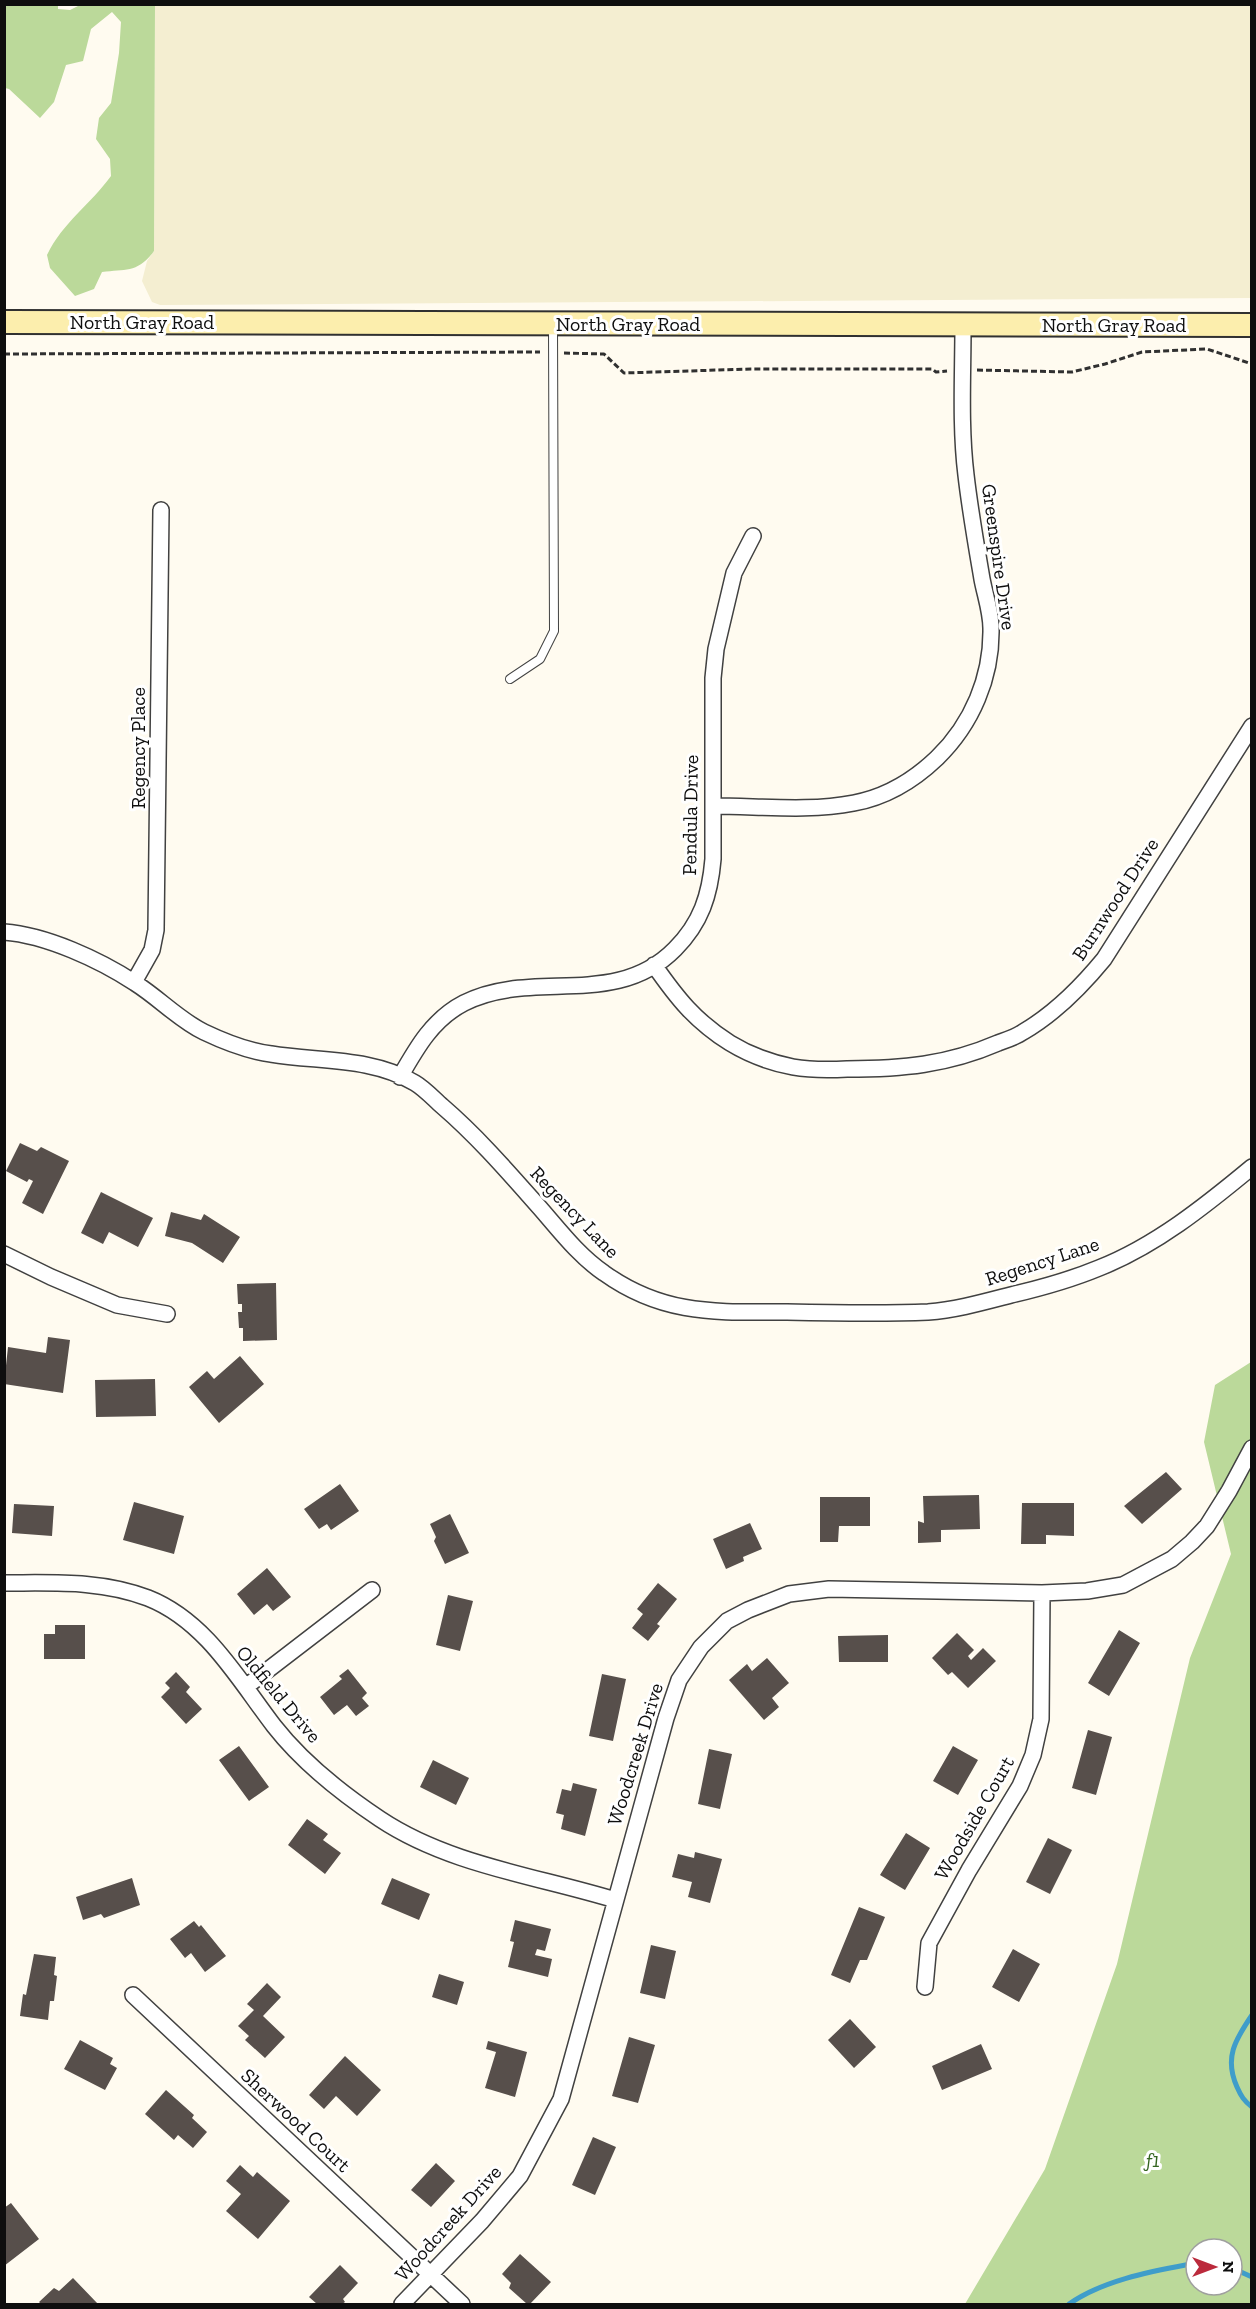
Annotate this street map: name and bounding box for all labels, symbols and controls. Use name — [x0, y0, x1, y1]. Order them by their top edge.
street label: North Gray Road — [70, 310, 214, 334]
street label: North Gray Road — [556, 312, 700, 336]
street label: North Gray Road — [1042, 313, 1186, 337]
street label: Greenspire Drive — [977, 482, 1021, 632]
street label: Regency Place — [126, 687, 150, 809]
street label: Pendula Drive — [677, 754, 703, 876]
street label: Burnwood Drive — [1067, 833, 1163, 965]
street label: Regency Lane — [525, 1161, 625, 1263]
street label: Regency Lane — [982, 1231, 1102, 1291]
street label: Oldfield Drive — [231, 1641, 327, 1747]
street label: Woodcreek Drive — [602, 1680, 668, 1828]
street label: Woodside Court — [929, 1751, 1019, 1884]
street label: Sherwood Court — [236, 2063, 356, 2177]
park label: f1 — [1143, 2148, 1160, 2172]
street label: Woodcreek Drive — [390, 2160, 506, 2286]
north arrow — [1184, 2237, 1244, 2297]
text: N — [1219, 2261, 1238, 2273]

